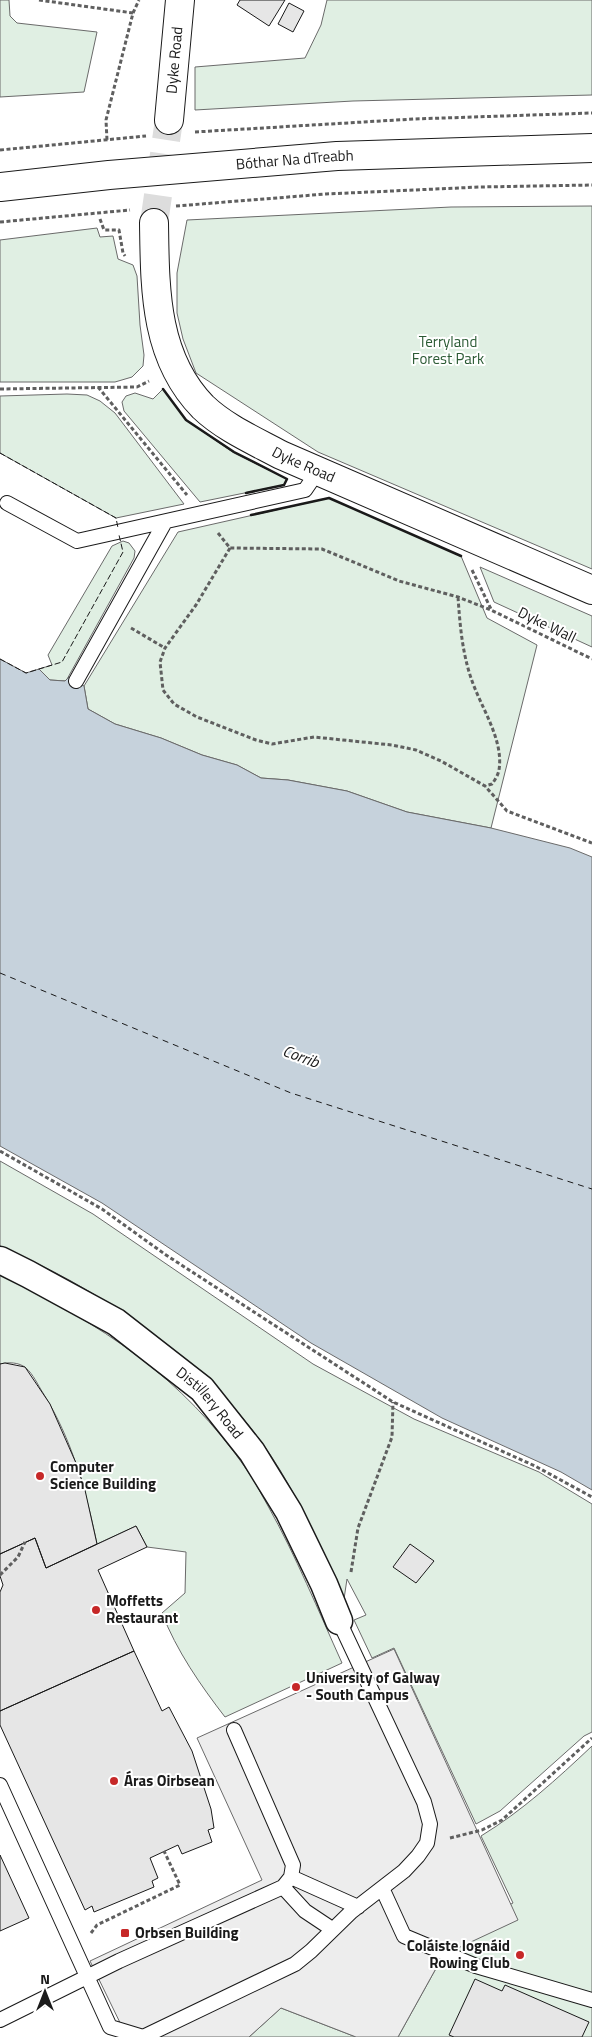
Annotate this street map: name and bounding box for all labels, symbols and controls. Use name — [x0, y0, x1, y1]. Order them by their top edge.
street label: Dyke Road — [159, 26, 189, 95]
street label: Bóthar Na dTreabh — [235, 143, 354, 175]
park label: Terryland Forest Park — [412, 330, 484, 370]
street label: Dyke Road — [268, 440, 339, 488]
street label: Dyke Wall — [514, 601, 580, 649]
water label: Corrib — [279, 1038, 324, 1074]
street label: Distillery Road — [171, 1361, 249, 1444]
place label: Computer Science Building — [50, 1455, 156, 1495]
marker: Computer Science Building — [34, 1470, 46, 1482]
place label: Moffetts Restaurant — [106, 1589, 179, 1629]
marker: Moffetts Restaurant — [90, 1604, 102, 1616]
place label: University of Galway - South Campus — [306, 1666, 440, 1706]
marker: University of Galway - South Campus — [290, 1681, 302, 1693]
place label: Áras Oirbsean — [124, 1769, 215, 1792]
marker: Áras Oirbsean — [108, 1775, 120, 1787]
place label: Orbsen Building — [135, 1921, 239, 1944]
marker: Orbsen Building — [119, 1927, 131, 1939]
place label: Coláiste Iognáid Rowing Club — [407, 1934, 510, 1974]
marker: Coláiste Iognáid Rowing Club — [514, 1949, 526, 1961]
north arrow — [20, 1967, 70, 2017]
text: N — [40, 1968, 50, 1989]

